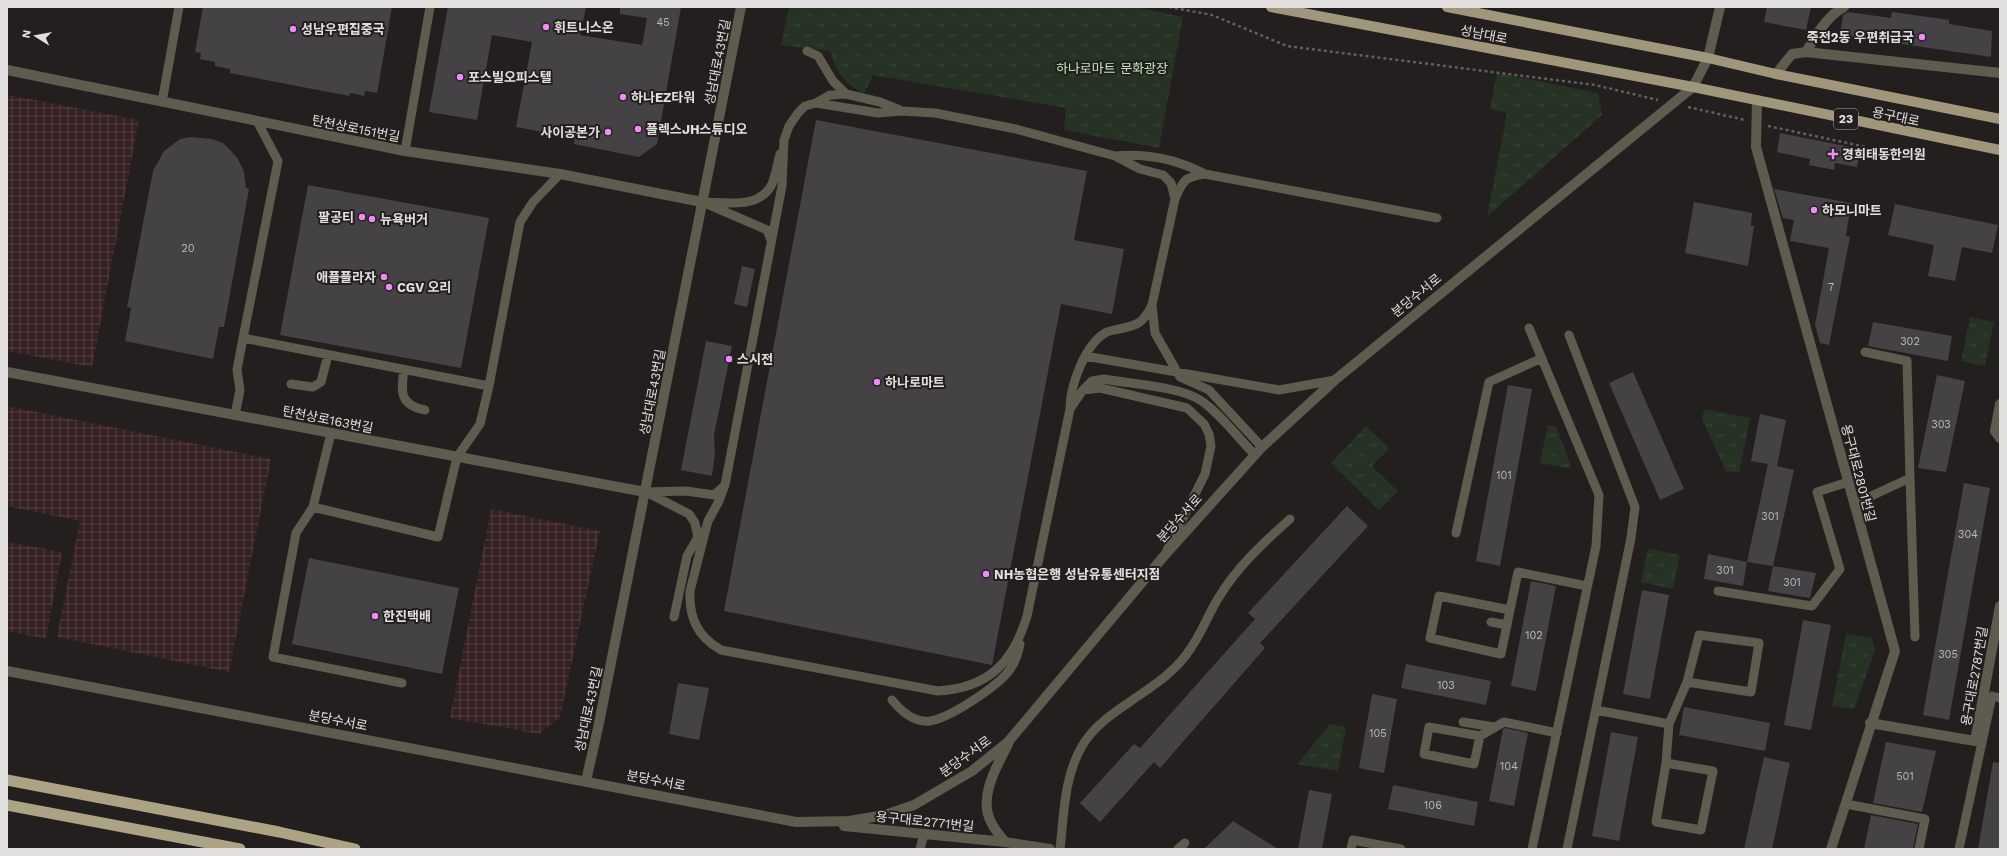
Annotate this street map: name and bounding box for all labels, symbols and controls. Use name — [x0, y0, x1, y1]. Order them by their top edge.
north arrow — [16, 16, 56, 56]
house number: 45 — [656, 16, 670, 29]
street label: 성남대로43번길 — [702, 18, 733, 106]
place label: 휘트니스온 — [554, 20, 614, 35]
place label: 성남우편집중국 — [301, 22, 385, 37]
marker: 휘트니스온 — [541, 22, 551, 32]
street label: 성남대로 — [1459, 23, 1509, 46]
marker: 성남우편집중국 — [288, 24, 298, 34]
text: N — [20, 29, 34, 39]
place label: 죽전2동 우편취급국 — [1807, 30, 1914, 45]
marker: 죽전2동 우편취급국 — [1917, 32, 1927, 42]
park label: 하나로마트 문화광장 — [1056, 61, 1168, 76]
place label: 포스빌오피스텔 — [468, 70, 552, 85]
marker: 포스빌오피스텔 — [455, 72, 465, 82]
place label: 하나EZ타워 — [631, 90, 695, 105]
marker: 하나EZ타워 — [618, 92, 628, 102]
street label: 용구대로 — [1871, 104, 1921, 129]
road number: 23 — [1834, 109, 1858, 129]
street label: 탄천상로151번길 — [311, 113, 401, 144]
place label: 플렉스JH스튜디오 — [646, 122, 747, 137]
marker: 플렉스JH스튜디오 — [633, 124, 643, 134]
place label: 사이공본가 — [540, 125, 600, 140]
marker: 사이공본가 — [603, 127, 613, 137]
place label: 경희태동한의원 — [1842, 147, 1926, 162]
marker: 경희태동한의원 — [1827, 148, 1839, 160]
place label: 하모니마트 — [1822, 203, 1882, 218]
marker: 하모니마트 — [1809, 205, 1819, 215]
place label: 팔공티 — [318, 210, 354, 225]
marker: 팔공티 — [357, 212, 367, 222]
place label: 뉴욕버거 — [380, 212, 428, 227]
marker: 뉴욕버거 — [367, 214, 377, 224]
house number: 20 — [181, 242, 195, 255]
place label: 애플플라자 — [316, 270, 376, 285]
street label: 분당수서로 — [1388, 271, 1444, 320]
marker: 애플플라자 — [379, 272, 389, 282]
place label: CGV 오리 — [397, 280, 451, 295]
house number: 7 — [1828, 281, 1834, 294]
marker: CGV 오리 — [384, 282, 394, 292]
house number: 302 — [1900, 335, 1920, 348]
street label: 성남대로43번길 — [637, 348, 668, 436]
place label: 스시전 — [737, 352, 773, 367]
marker: 스시전 — [724, 354, 734, 364]
place label: 하나로마트 — [885, 375, 945, 390]
marker: 하나로마트 — [872, 377, 882, 387]
street label: 탄천상로163번길 — [281, 403, 375, 436]
house number: 303 — [1931, 418, 1951, 431]
street label: 용구대로2801번길 — [1838, 423, 1879, 524]
house number: 101 — [1496, 469, 1512, 482]
street label: 분당수서로 — [1154, 491, 1205, 546]
house number: 301 — [1761, 510, 1779, 523]
house number: 304 — [1958, 528, 1978, 541]
house number: 301 — [1716, 564, 1734, 577]
place label: NH농협은행 성남유통센터지점 — [994, 567, 1161, 582]
marker: NH농협은행 성남유통센터지점 — [981, 569, 991, 579]
house number: 301 — [1783, 576, 1801, 589]
place label: 한진택배 — [383, 609, 431, 624]
marker: 한진택배 — [370, 611, 380, 621]
street label: 용구대로2787번길 — [1958, 625, 1991, 727]
house number: 102 — [1525, 629, 1543, 642]
house number: 305 — [1938, 648, 1958, 661]
street label: 성남대로43번길 — [572, 665, 605, 753]
house number: 103 — [1437, 679, 1455, 692]
street label: 분당수서로 — [307, 707, 369, 734]
house number: 105 — [1369, 727, 1387, 740]
street label: 분당수서로 — [937, 733, 994, 780]
house number: 104 — [1500, 760, 1518, 773]
street label: 분당수서로 — [625, 767, 687, 794]
house number: 501 — [1896, 770, 1914, 783]
house number: 106 — [1424, 799, 1442, 812]
street label: 용구대로2771번길 — [875, 809, 975, 834]

